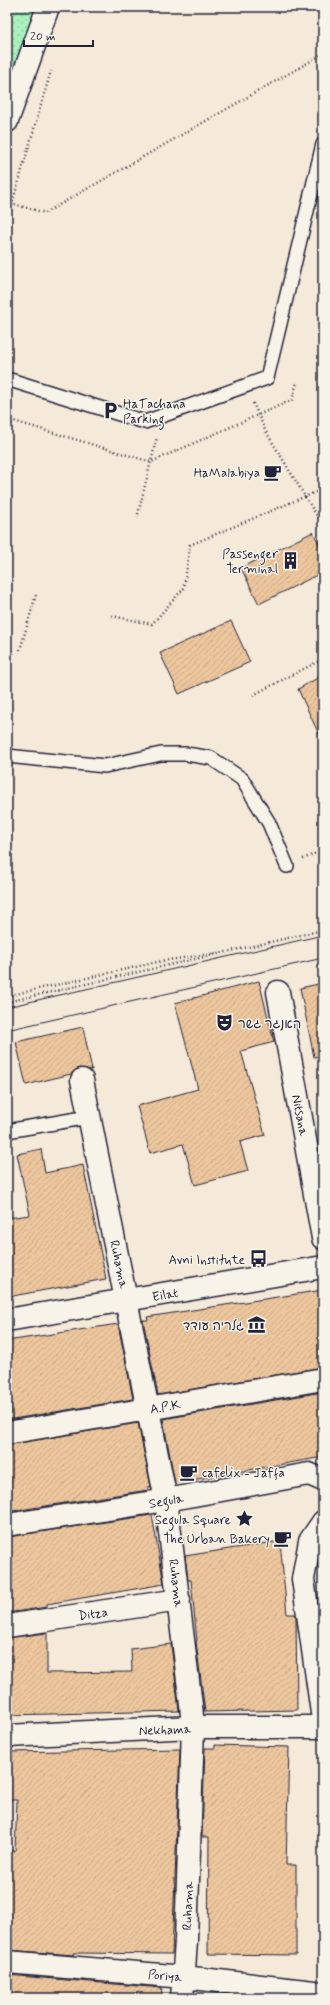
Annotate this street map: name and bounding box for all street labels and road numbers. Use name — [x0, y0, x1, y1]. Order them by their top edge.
street label: Nitsana — [287, 1093, 312, 1138]
street label: Ruhama — [105, 1239, 132, 1290]
street label: Eilat — [151, 1285, 180, 1306]
street label: A.P.K — [149, 1396, 183, 1419]
street label: Segula — [148, 1490, 185, 1515]
street label: Ruhama — [164, 1558, 187, 1609]
street label: Ditza — [77, 1604, 109, 1625]
street label: Nekhama — [139, 1721, 192, 1740]
street label: Ruhama — [179, 1881, 198, 1931]
street label: Poriya — [147, 1967, 183, 1986]

